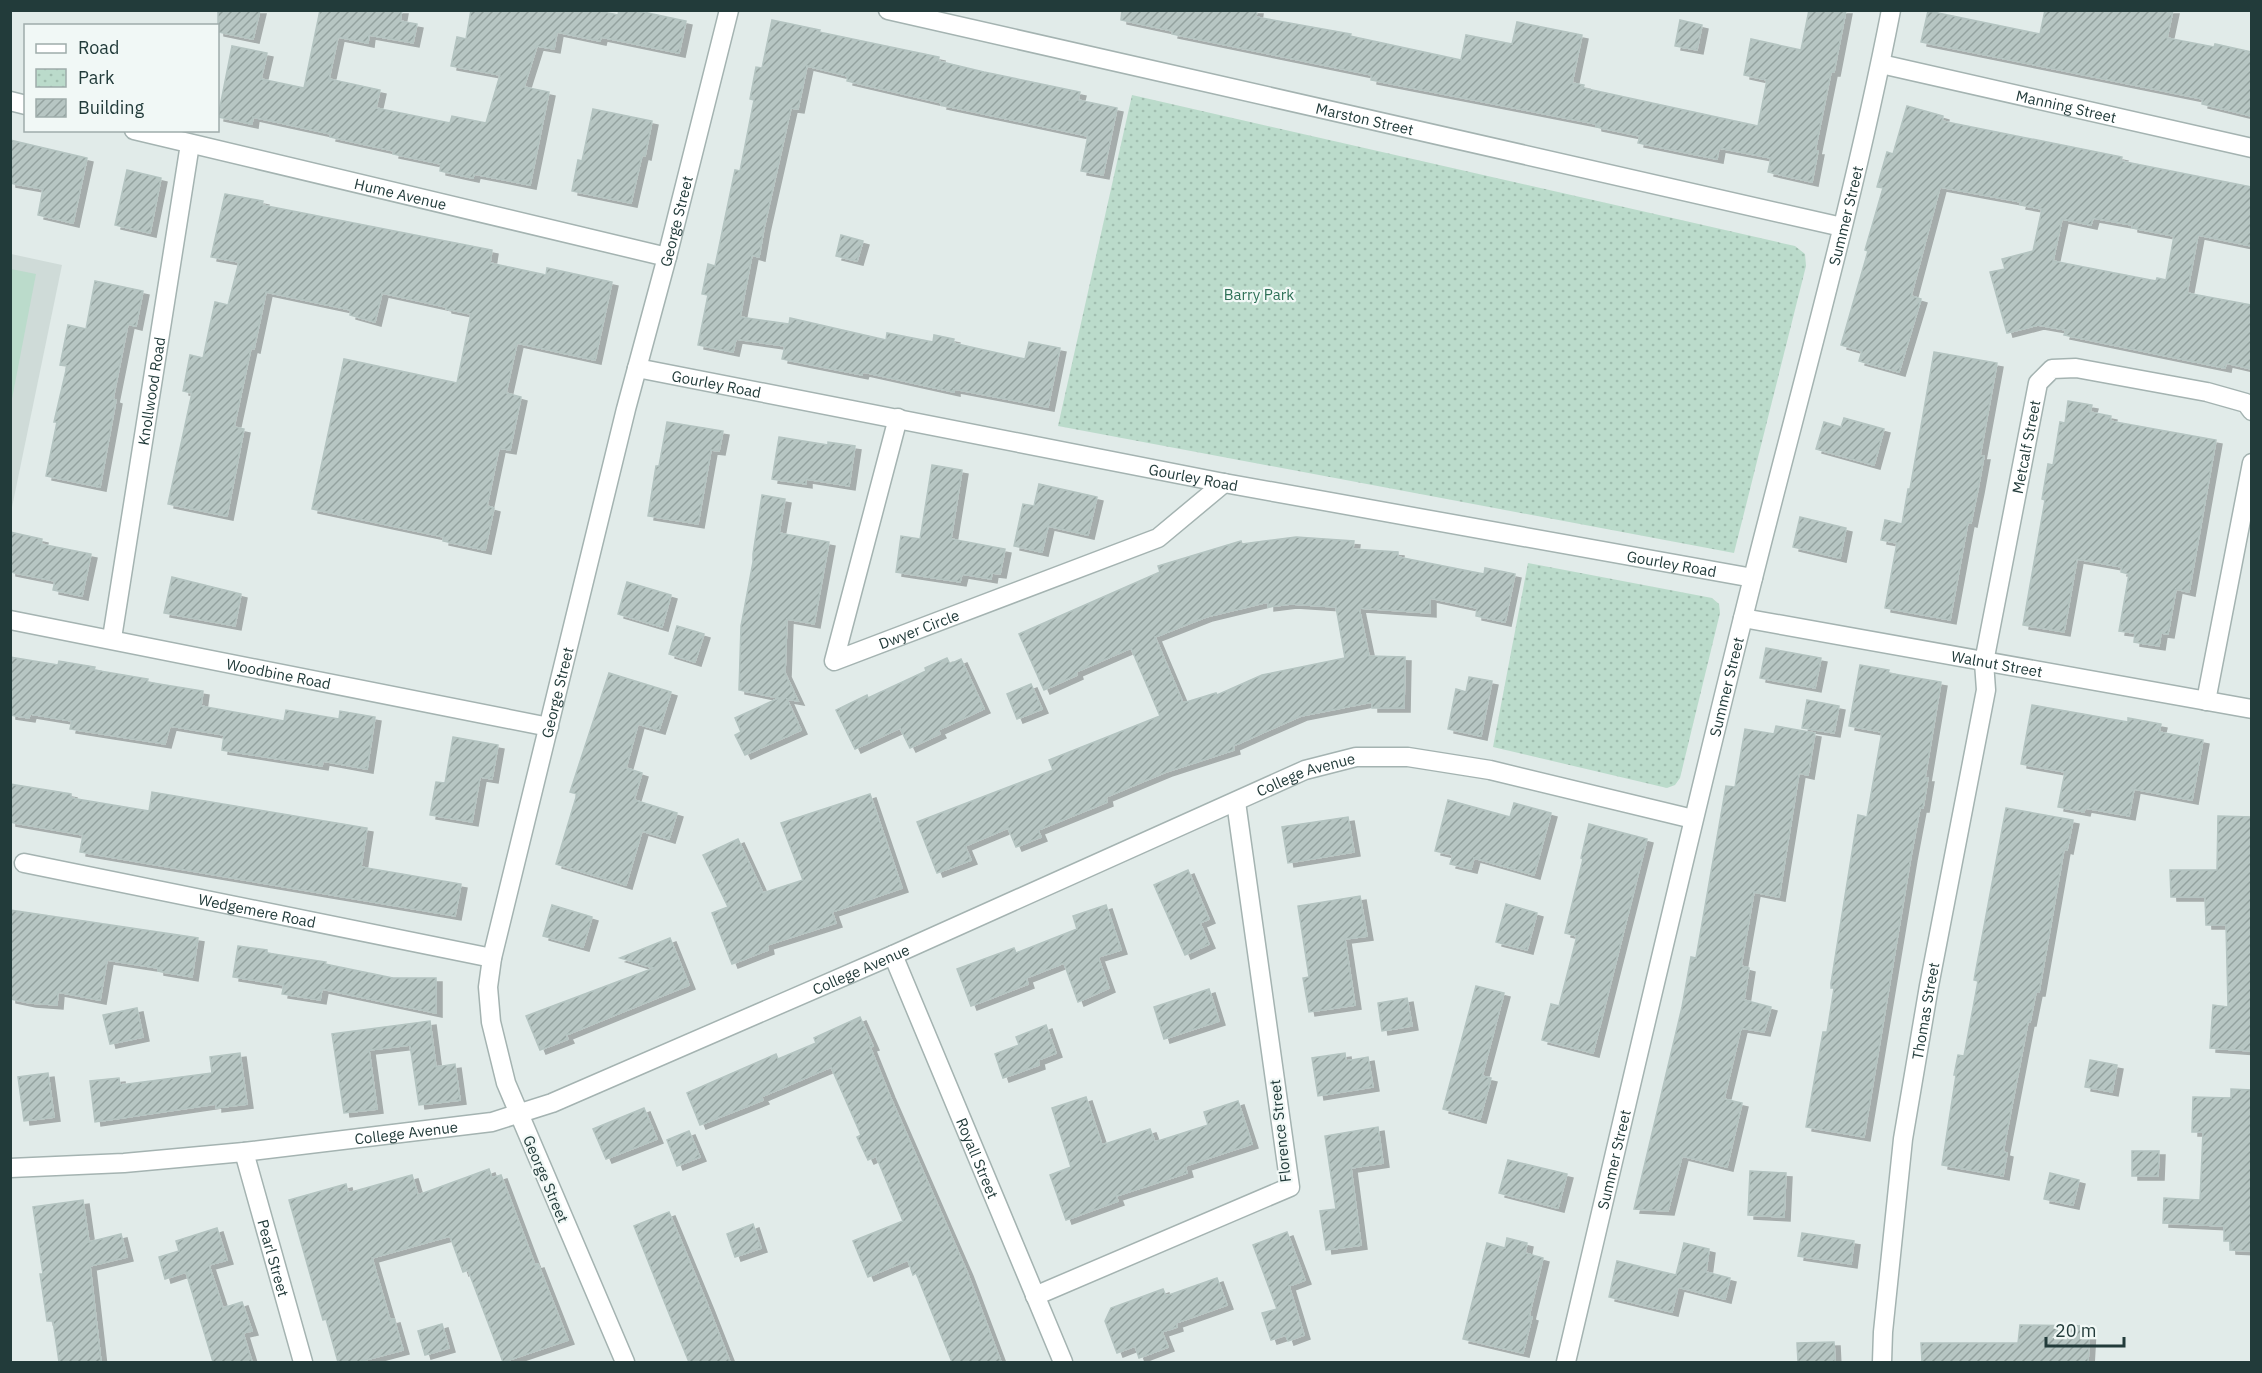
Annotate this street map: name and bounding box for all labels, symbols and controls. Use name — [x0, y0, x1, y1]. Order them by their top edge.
legend — [24, 24, 219, 132]
text: Road — [78, 36, 119, 59]
text: Park — [78, 66, 115, 89]
street label: Manning Street — [2014, 85, 2118, 127]
text: Building — [78, 96, 145, 119]
street label: Marston Street — [1314, 98, 1416, 139]
street label: Summer Street — [1824, 164, 1867, 267]
street label: Hume Avenue — [353, 173, 449, 214]
street label: George Street — [655, 174, 697, 269]
park label: Barry Park — [1224, 285, 1294, 304]
street label: Knollwood Road — [133, 336, 169, 447]
street label: Gourley Road — [670, 366, 763, 402]
street label: Metcalf Street — [2007, 398, 2044, 495]
street label: Gourley Road — [1147, 459, 1240, 495]
street label: Gourley Road — [1625, 546, 1718, 581]
street label: Dwyer Circle — [876, 605, 962, 653]
street label: Summer Street — [1705, 635, 1747, 738]
street label: George Street — [537, 645, 577, 740]
street label: Walnut Street — [1950, 646, 2044, 681]
street label: Woodbine Road — [225, 654, 333, 693]
street label: College Avenue — [1253, 748, 1357, 800]
street label: Wedgemere Road — [197, 889, 318, 932]
street label: College Avenue — [809, 939, 912, 998]
street label: Thomas Street — [1907, 961, 1943, 1061]
street label: Florence Street — [1265, 1079, 1295, 1183]
street label: Summer Street — [1593, 1108, 1634, 1211]
street label: Royall Street — [952, 1115, 1003, 1201]
street label: College Avenue — [353, 1117, 459, 1148]
street label: George Street — [519, 1132, 573, 1226]
street label: Pearl Street — [254, 1217, 294, 1299]
scale bar — [2046, 1310, 2124, 1348]
text: 20 m — [2055, 1319, 2097, 1342]

